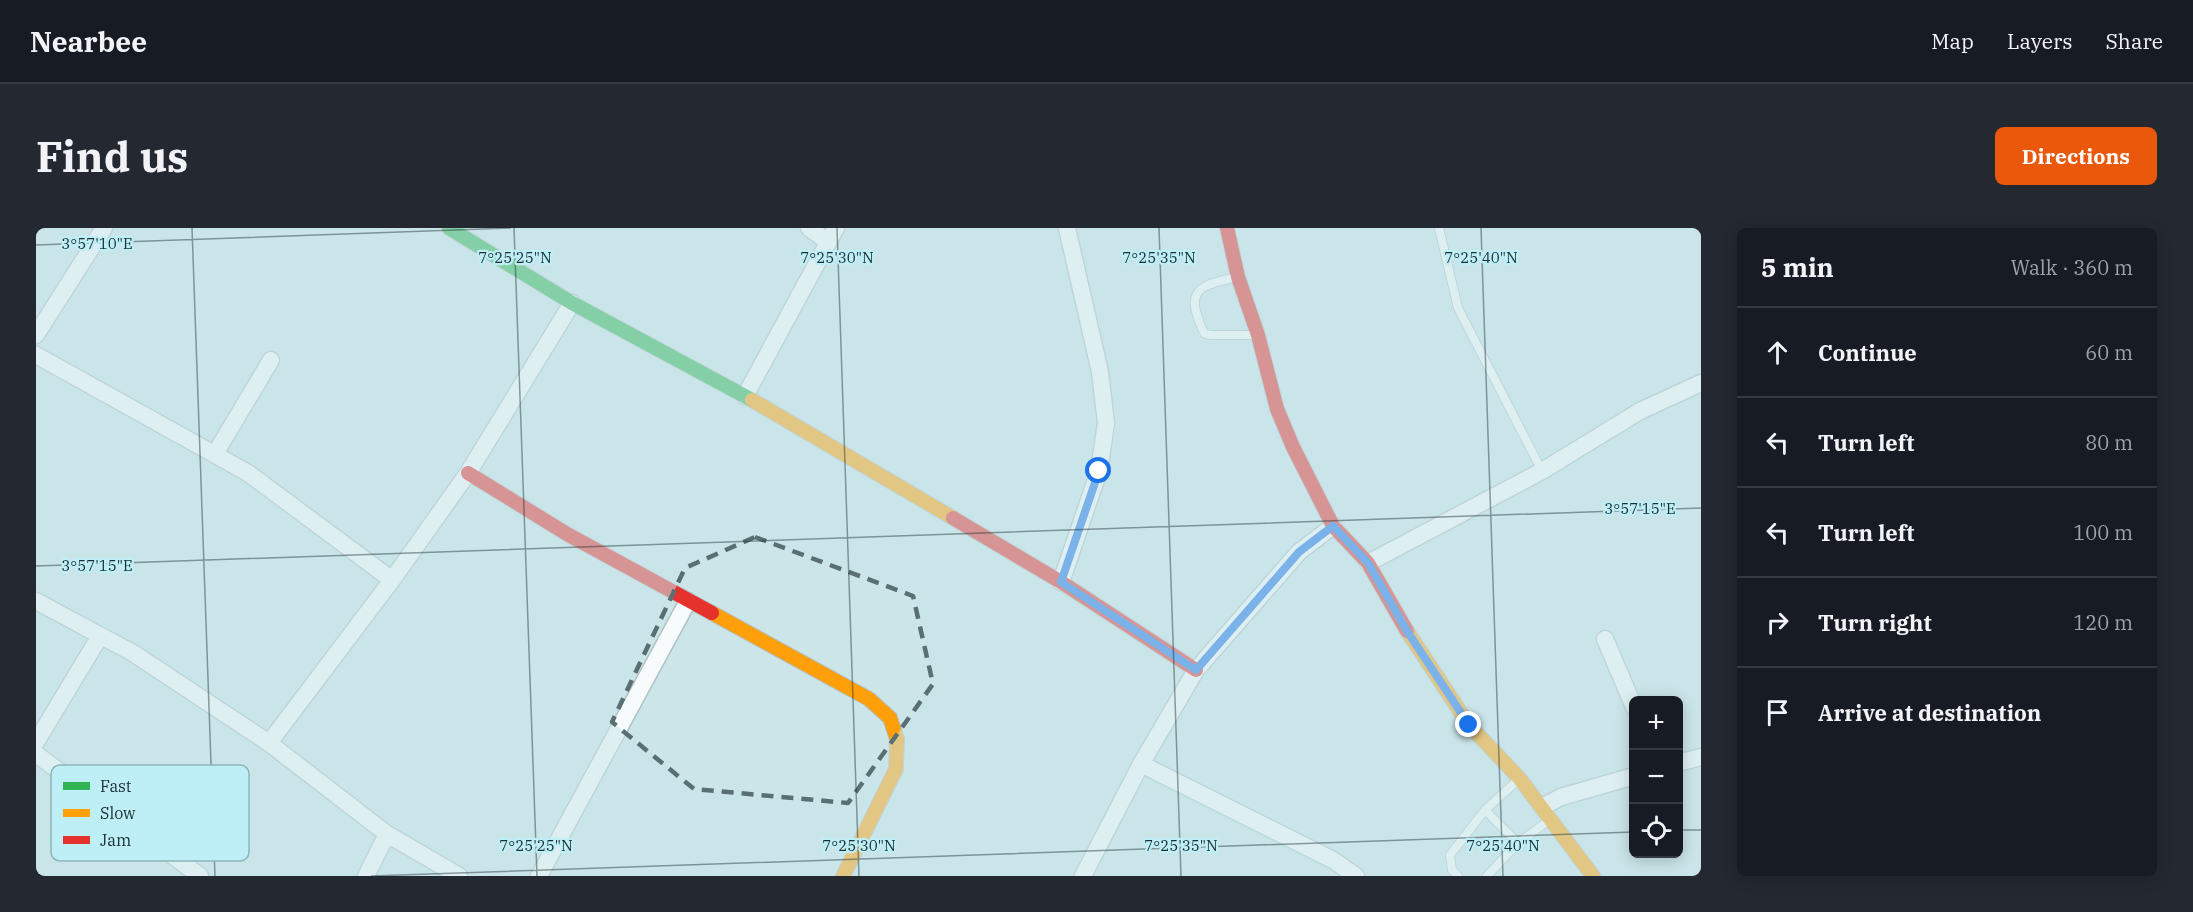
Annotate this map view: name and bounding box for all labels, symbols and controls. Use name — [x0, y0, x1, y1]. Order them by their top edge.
text: Nearbee — [30, 23, 147, 60]
text: Map — [1931, 27, 1974, 55]
text: Layers — [2007, 27, 2073, 55]
text: Share — [2106, 27, 2163, 55]
button: Directions — [1995, 127, 2157, 185]
text: Find us — [36, 129, 188, 184]
text: 3°57'10"E — [61, 234, 133, 253]
text: 7°25'25"N — [478, 248, 552, 267]
text: 7°25'30"N — [800, 248, 874, 267]
text: 7°25'35"N — [1122, 248, 1196, 267]
text: 7°25'40"N — [1444, 248, 1518, 267]
text: 5 min — [1761, 250, 1834, 284]
text: Walk · 360 m — [2011, 254, 2133, 281]
icon: ahead — [1761, 336, 1794, 369]
text: Continue — [1818, 338, 1917, 367]
text: 60 m — [2085, 339, 2133, 366]
icon: left — [1761, 426, 1794, 459]
text: Turn left — [1818, 428, 1914, 457]
text: 80 m — [2085, 429, 2133, 456]
route start — [1085, 457, 1111, 483]
text: 3°57'15"E — [1604, 499, 1676, 518]
icon: left — [1761, 516, 1794, 549]
text: Turn left — [1818, 518, 1914, 547]
text: 100 m — [2073, 519, 2133, 546]
text: 3°57'15"E — [61, 556, 133, 575]
icon: right — [1761, 606, 1794, 639]
text: Turn right — [1818, 608, 1932, 637]
text: 120 m — [2073, 609, 2133, 636]
map controls — [1629, 696, 1683, 858]
button: + — [1629, 696, 1683, 750]
icon: arrive — [1761, 696, 1794, 729]
text: Arrive at destination — [1818, 698, 2041, 727]
route end — [1455, 711, 1481, 737]
button: − — [1629, 750, 1683, 804]
legend — [51, 765, 249, 861]
text: Fast — [100, 776, 132, 796]
text: Slow — [100, 803, 136, 823]
button: locate — [1629, 804, 1683, 858]
text: Jam — [100, 830, 131, 850]
text: 7°25'25"N — [499, 836, 573, 855]
text: 7°25'30"N — [822, 836, 896, 855]
text: 7°25'35"N — [1144, 836, 1218, 855]
text: 7°25'40"N — [1466, 836, 1540, 855]

